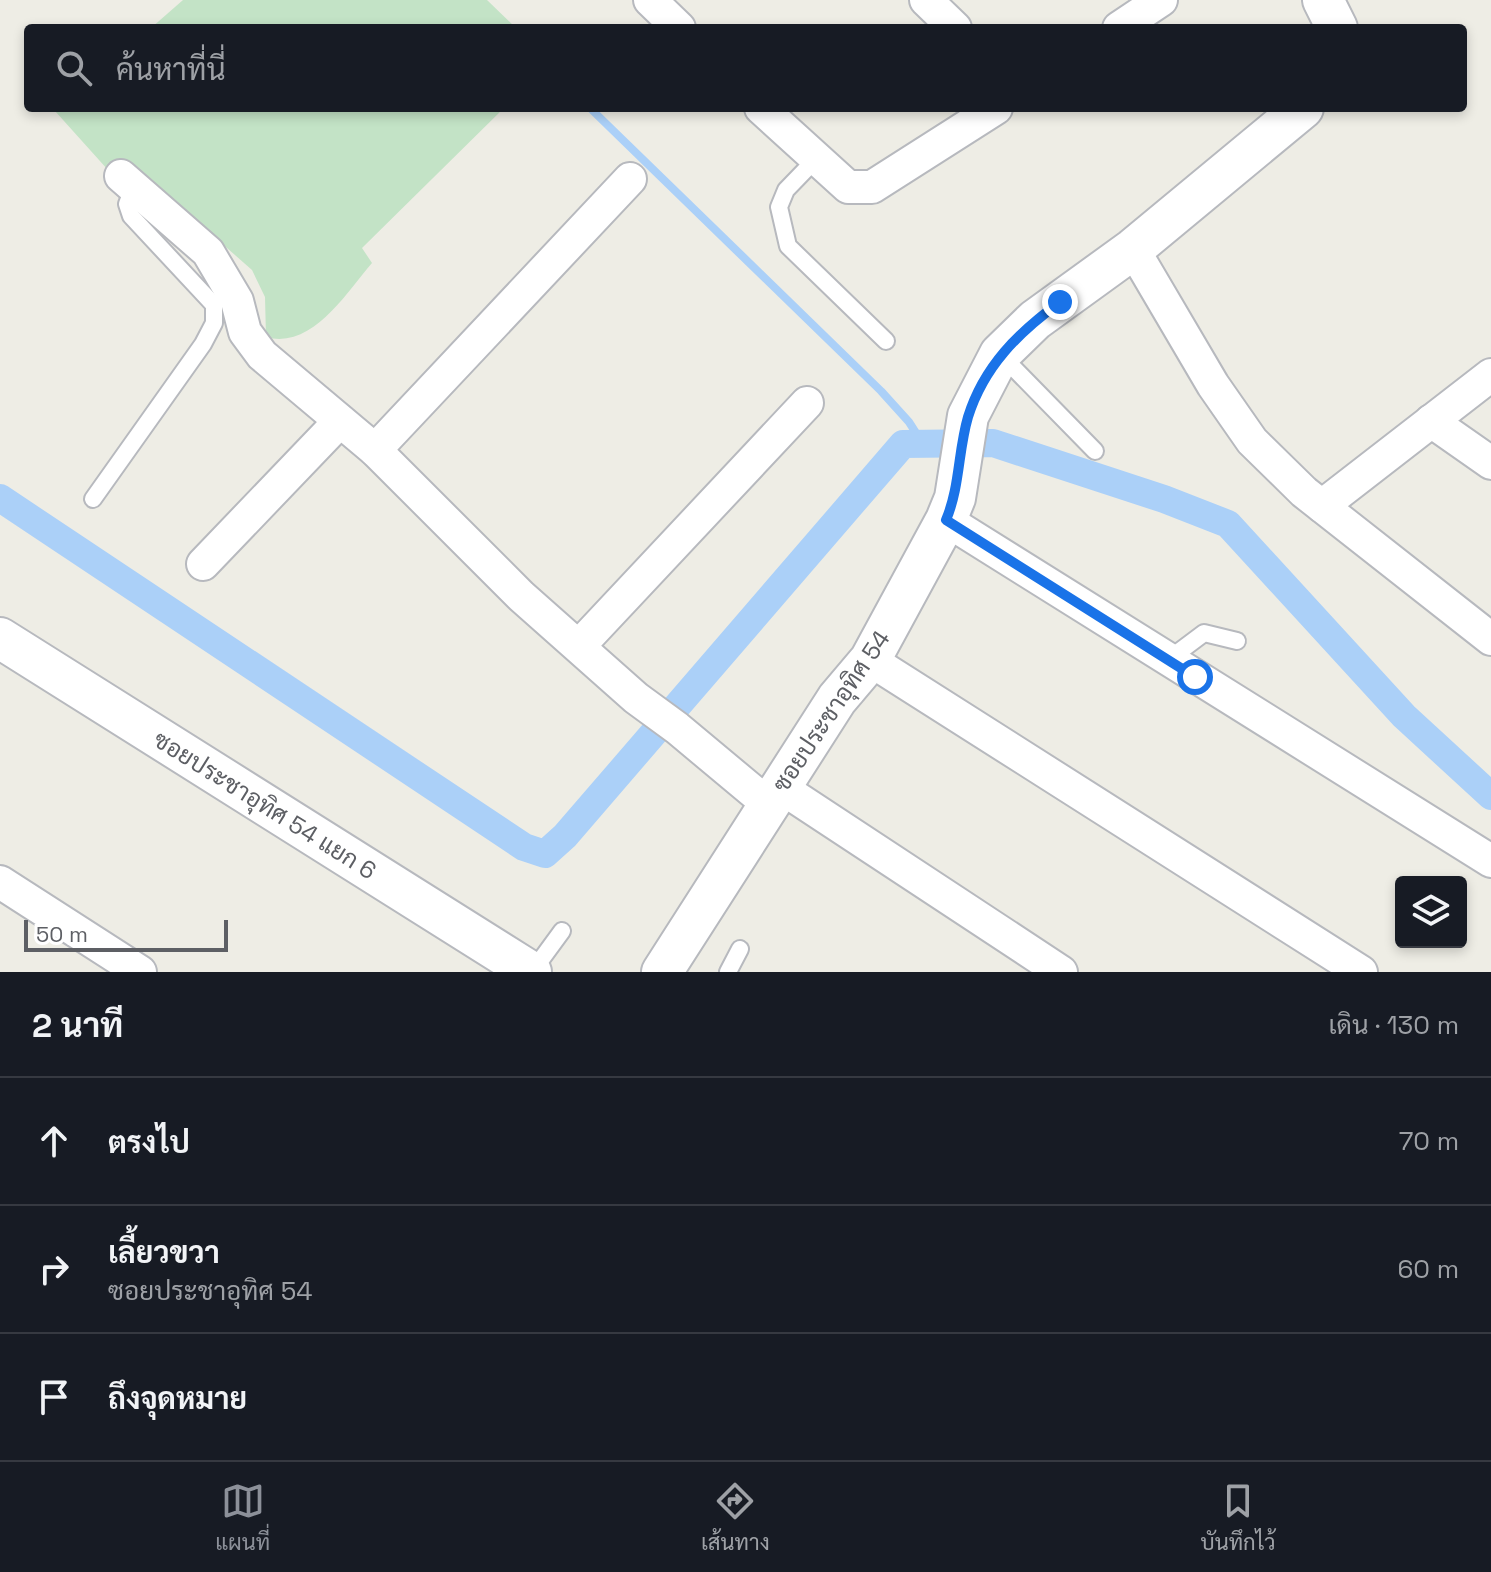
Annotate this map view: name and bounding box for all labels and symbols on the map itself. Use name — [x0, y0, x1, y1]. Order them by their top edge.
route end — [1042, 284, 1078, 320]
street label: ซอยประชาอุทิศ 54 — [765, 624, 897, 798]
route start — [1177, 659, 1213, 695]
street label: ซอยประชาอุทิศ 54 แยก 6 — [147, 724, 382, 887]
scale bar — [24, 916, 228, 952]

